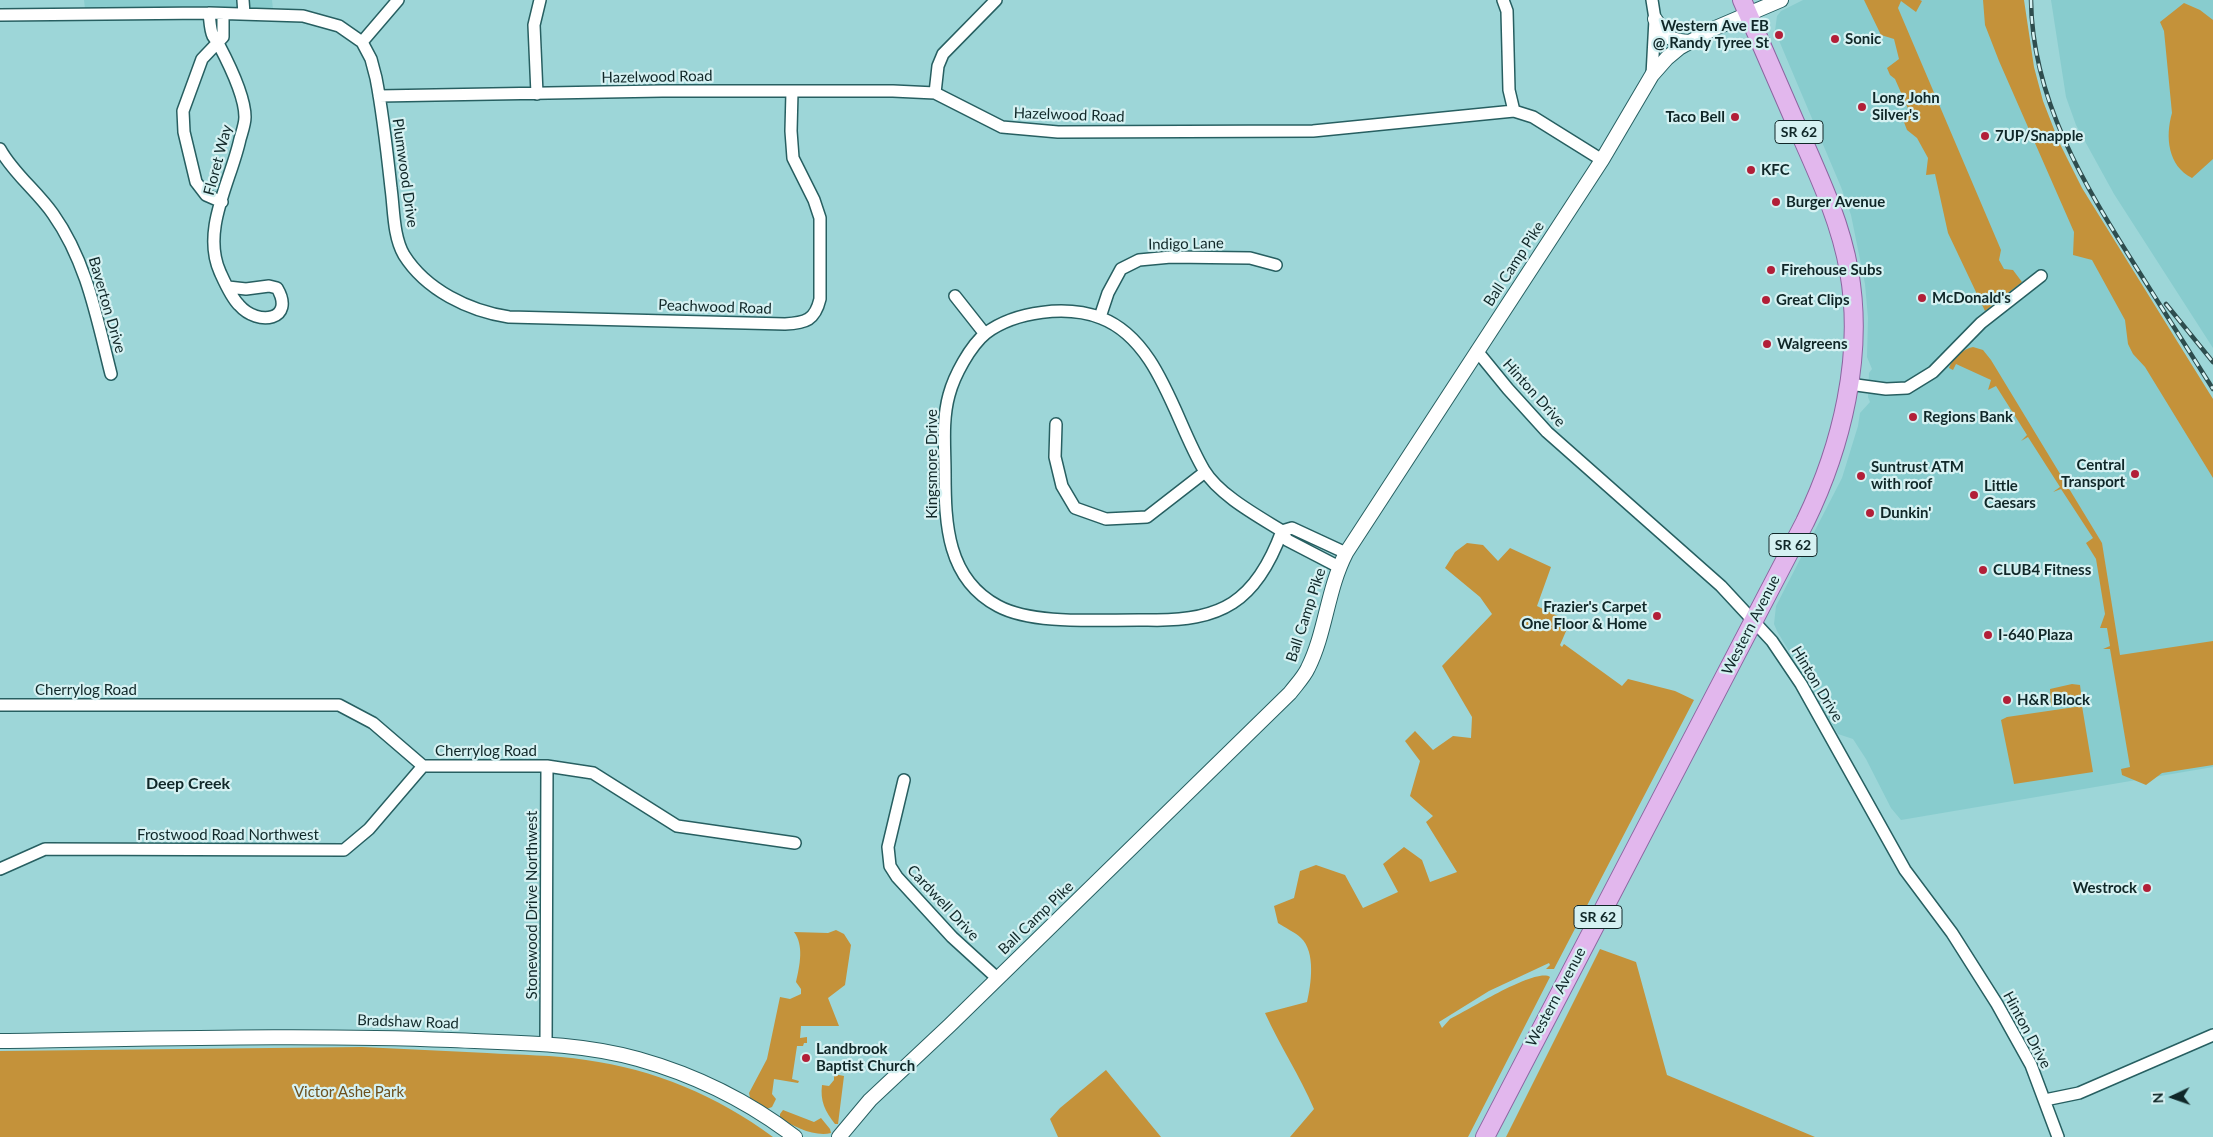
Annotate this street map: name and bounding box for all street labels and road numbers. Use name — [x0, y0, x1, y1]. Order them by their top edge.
street label: Hazelwood Road — [601, 67, 713, 87]
street label: Hazelwood Road — [1013, 104, 1125, 126]
street label: Plumwood Drive — [388, 117, 422, 229]
road number: SR 62 — [1775, 120, 1823, 144]
street label: Floret Way — [200, 123, 236, 197]
street label: Ball Camp Pike — [1480, 218, 1548, 310]
street label: Indigo Lane — [1148, 234, 1224, 254]
street label: Baverton Drive — [85, 255, 129, 355]
street label: Peachwood Road — [658, 296, 772, 318]
street label: Hinton Drive — [1499, 355, 1569, 431]
street label: Kingsmore Drive — [923, 409, 941, 519]
road number: SR 62 — [1769, 534, 1817, 556]
street label: Ball Camp Pike — [1282, 566, 1330, 664]
street label: Western Avenue — [1718, 572, 1784, 678]
street label: Hinton Drive — [1787, 643, 1847, 725]
street label: Cherrylog Road — [35, 681, 137, 699]
street label: Cherrylog Road — [435, 742, 537, 760]
street label: Stonewood Drive Northwest — [523, 811, 541, 999]
street label: Frostwood Road Northwest — [137, 826, 319, 844]
street label: Cardwell Drive — [903, 861, 983, 945]
street label: Ball Camp Pike — [995, 878, 1077, 958]
road number: SR 62 — [1574, 906, 1622, 929]
street label: Western Avenue — [1522, 944, 1590, 1050]
street label: Hinton Drive — [1999, 988, 2055, 1072]
street label: Bradshaw Road — [357, 1011, 459, 1033]

